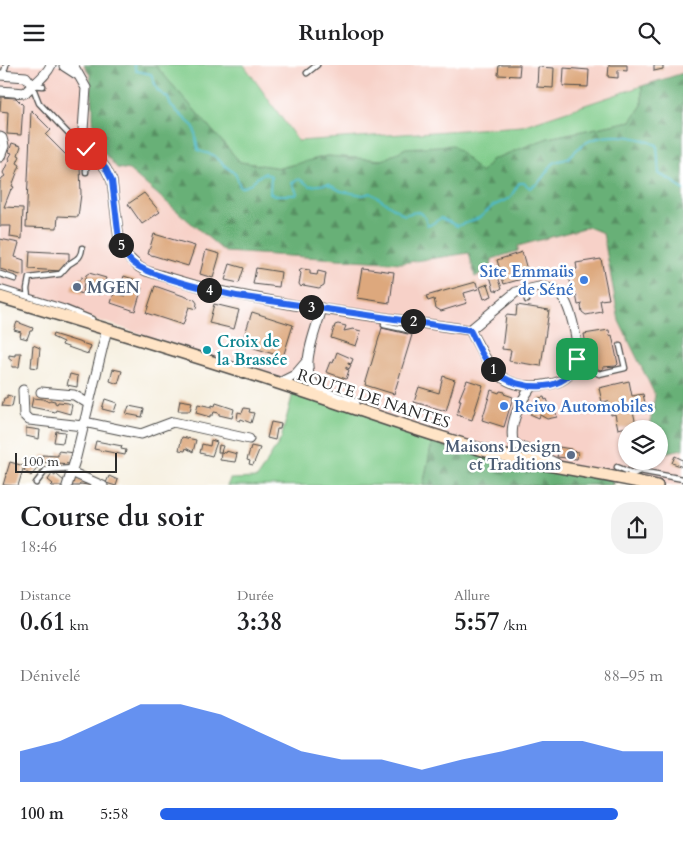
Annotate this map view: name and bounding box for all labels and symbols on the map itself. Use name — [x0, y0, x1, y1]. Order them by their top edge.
pin — [65, 128, 107, 170]
pin: 5 — [108, 233, 134, 257]
place label: Site Emmaüs de Séné — [480, 261, 574, 301]
marker: Site Emmaüs de Séné — [578, 274, 590, 286]
place label: MGEN — [87, 277, 140, 299]
pin: 4 — [196, 277, 222, 303]
marker: MGEN — [71, 281, 83, 293]
pin: 3 — [298, 295, 324, 319]
pin: 2 — [400, 309, 426, 333]
place label: Croix de la Brassée — [217, 331, 288, 371]
pin — [556, 338, 598, 380]
marker: Croix de la Brassée — [201, 344, 213, 356]
pin: 1 — [480, 357, 506, 381]
street label: ROUTE DE NANTES — [295, 364, 453, 434]
place label: Reivo Automobiles — [514, 396, 654, 418]
marker: Reivo Automobiles — [498, 400, 510, 412]
place label: Maisons Design et Traditions — [445, 436, 562, 476]
marker: Maisons Design et Traditions — [565, 449, 577, 461]
scale bar — [15, 451, 118, 474]

